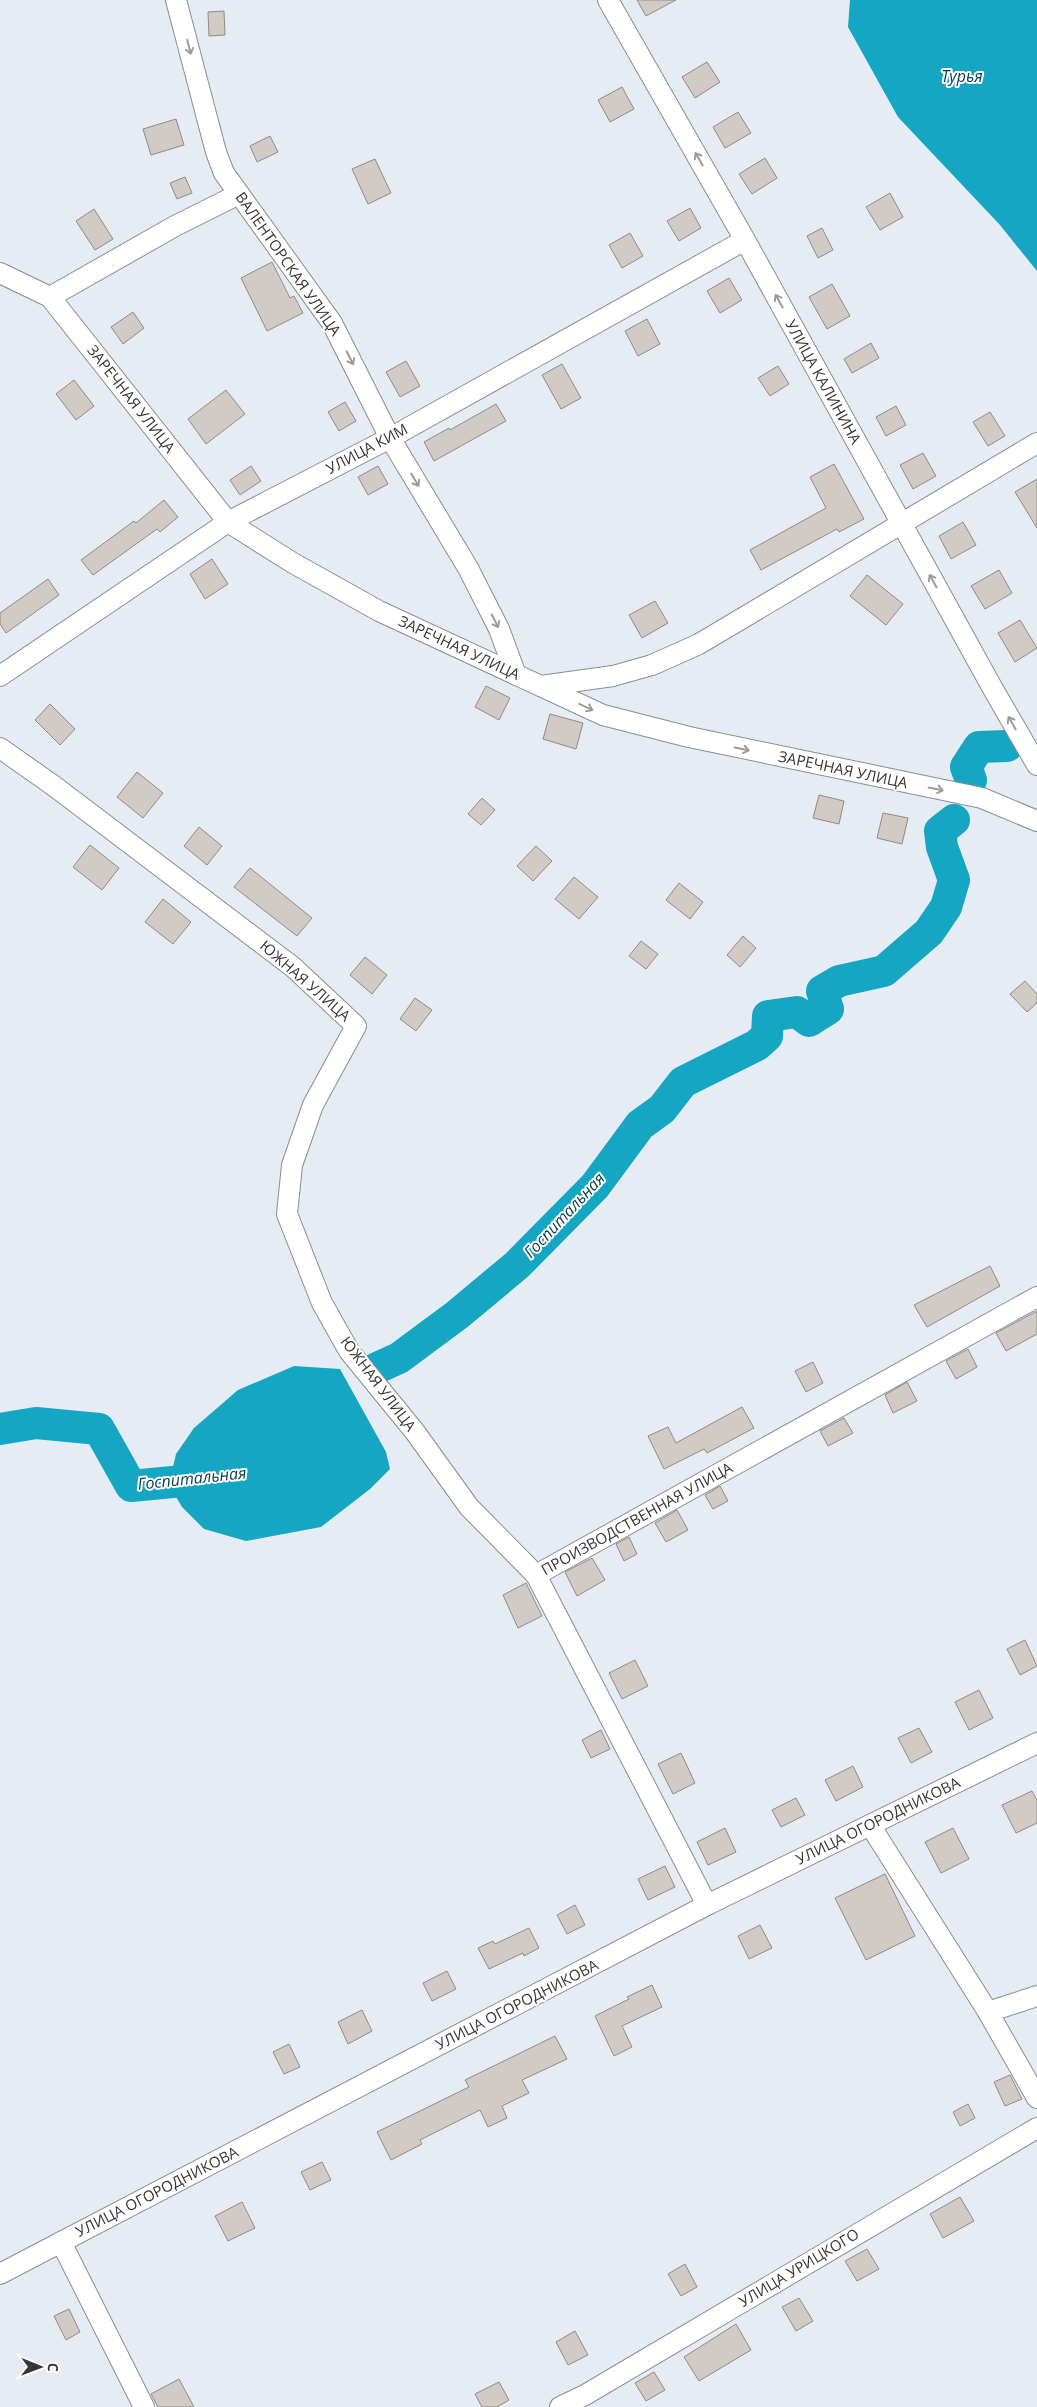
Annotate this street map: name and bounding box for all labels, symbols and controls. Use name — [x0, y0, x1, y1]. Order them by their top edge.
one-way arrow — [184, 39, 194, 55]
water label: Турья — [941, 65, 983, 87]
one-way arrow — [694, 152, 704, 167]
street label: ВАЛЕНТОРСКАЯ УЛИЦА — [232, 188, 346, 340]
one-way arrow — [773, 295, 783, 309]
street label: УЛИЦА КАЛИНИНА — [781, 316, 867, 448]
street label: ЗАРЕЧНАЯ УЛИЦА — [83, 340, 181, 457]
one-way arrow — [346, 350, 355, 365]
street label: УЛИЦА КИМ — [322, 418, 411, 478]
one-way arrow — [411, 472, 421, 486]
one-way arrow — [928, 574, 938, 589]
street label: ЗАРЕЧНАЯ УЛИЦА — [396, 610, 524, 684]
one-way arrow — [491, 613, 500, 628]
one-way arrow — [578, 702, 593, 712]
one-way arrow — [1007, 717, 1017, 731]
one-way arrow — [734, 745, 750, 754]
street label: ЗАРЕЧНАЯ УЛИЦА — [777, 746, 910, 793]
one-way arrow — [927, 785, 943, 795]
street label: ЮЖНАЯ УЛИЦА — [256, 935, 356, 1026]
water label: Госпитальная — [519, 1168, 609, 1262]
street label: ЮЖНАЯ УЛИЦА — [336, 1332, 421, 1435]
street label: ПРОИЗВОДСТВЕННАЯ УЛИЦА — [537, 1457, 736, 1579]
water label: Госпитальная — [137, 1461, 247, 1495]
street label: УЛИЦА ОГОРОДНИКОВА — [792, 1771, 963, 1869]
street label: УЛИЦА ОГОРОДНИКОВА — [432, 1954, 602, 2054]
street label: УЛИЦА ОГОРОДНИКОВА — [72, 2141, 242, 2241]
street label: УЛИЦА УРИЦКОГО — [735, 2223, 862, 2311]
north arrow — [15, 2342, 65, 2392]
text: С — [44, 2363, 63, 2372]

